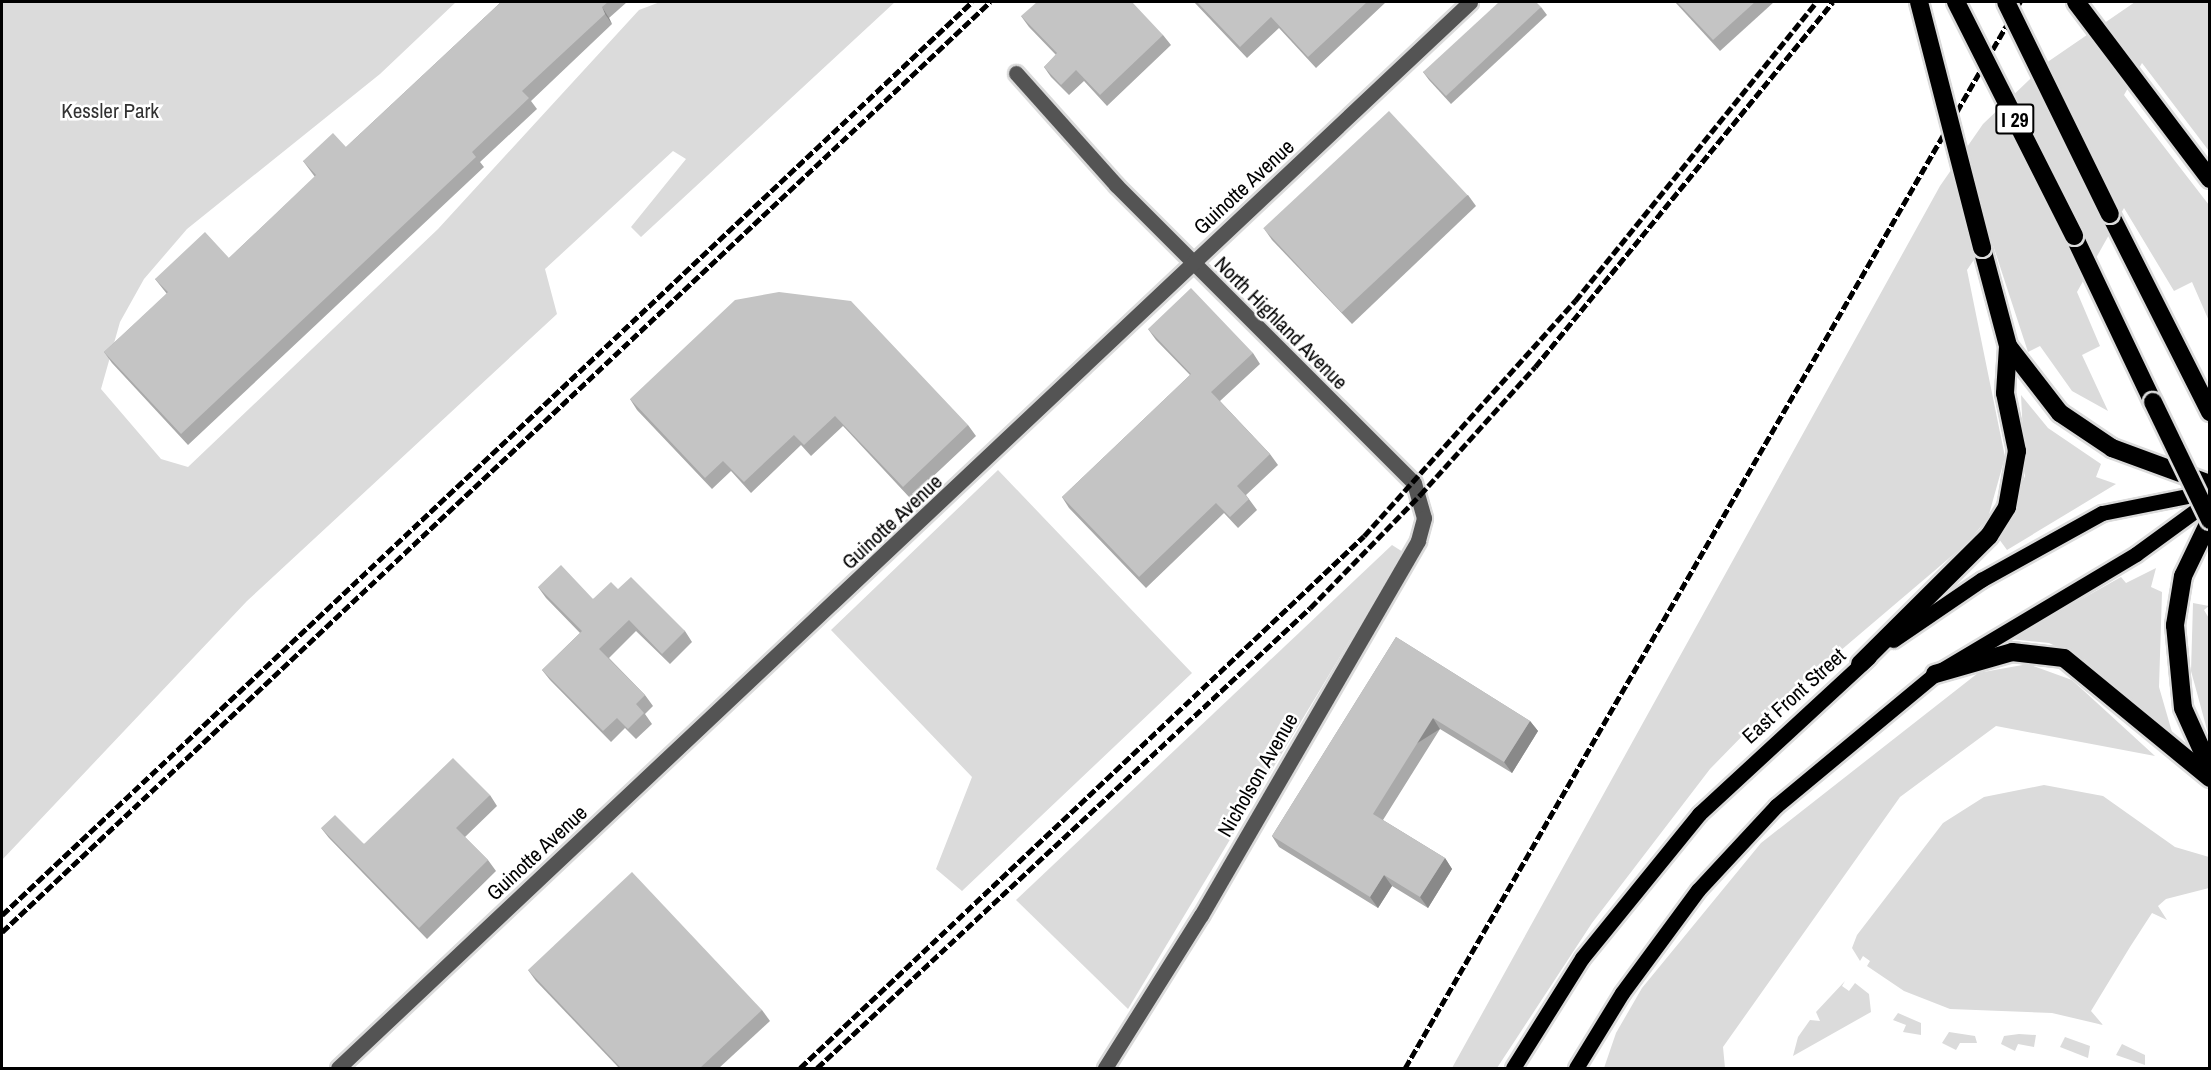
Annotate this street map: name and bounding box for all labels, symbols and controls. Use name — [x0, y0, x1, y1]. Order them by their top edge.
park label: Kessler Park — [61, 98, 159, 124]
road number: I 29 — [1994, 102, 2036, 136]
street label: Guinotte Avenue — [1188, 134, 1300, 240]
street label: North Highland Avenue — [1209, 251, 1353, 395]
street label: Guinotte Avenue — [836, 469, 948, 575]
street label: East Front Street — [1737, 643, 1851, 749]
street label: Nicholson Avenue — [1212, 708, 1304, 842]
street label: Guinotte Avenue — [481, 800, 593, 906]

